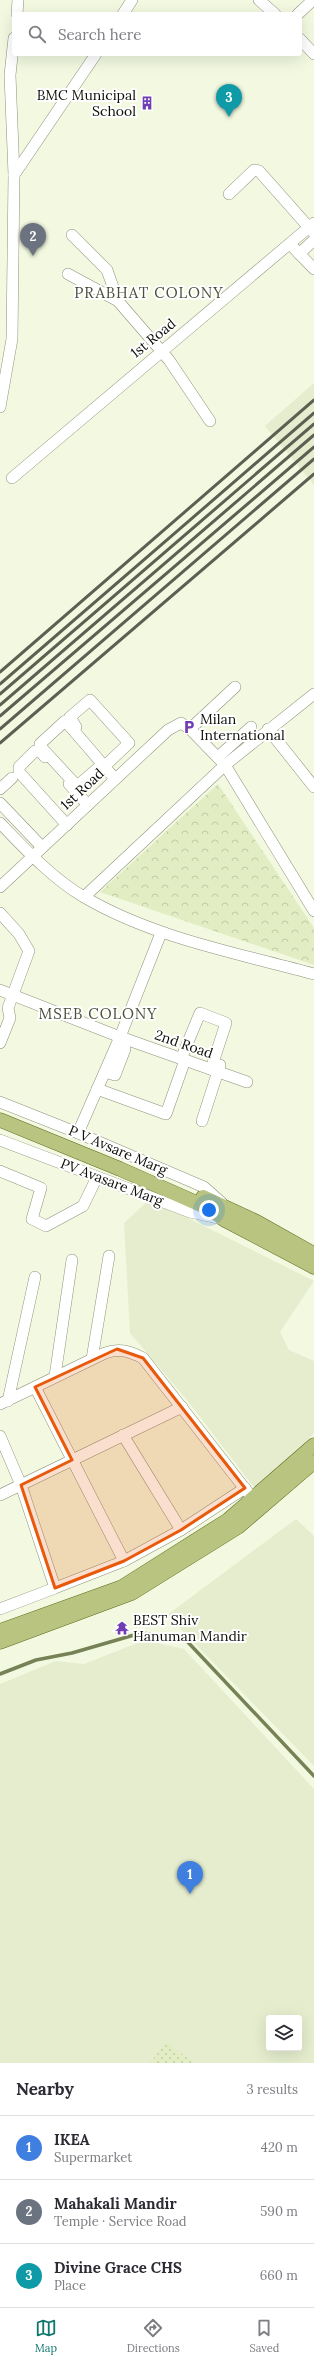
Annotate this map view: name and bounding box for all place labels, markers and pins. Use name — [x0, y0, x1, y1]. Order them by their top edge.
pin: 3 — [216, 84, 242, 117]
place label: BMC Municipal School — [37, 86, 136, 120]
building icon: BMC Municipal School — [139, 95, 155, 111]
pin: 2 — [20, 223, 46, 256]
place label: Milan International — [200, 710, 285, 744]
parking icon: Milan International — [181, 719, 197, 735]
place label: BEST Shiv Hanuman Mandir — [133, 1611, 247, 1645]
temple icon: BEST Shiv Hanuman Mandir — [114, 1620, 130, 1636]
pin: 1 — [177, 1861, 203, 1894]

